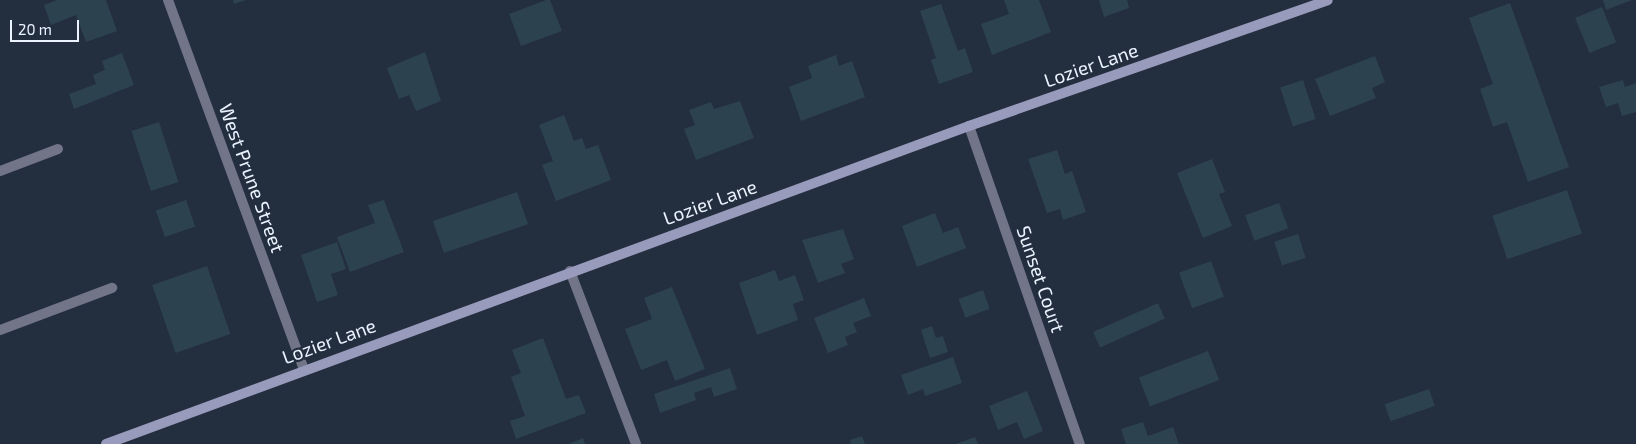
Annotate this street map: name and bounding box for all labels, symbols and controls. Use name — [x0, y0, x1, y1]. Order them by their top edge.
scale bar — [12, 10, 81, 42]
text: 20 m — [18, 20, 52, 38]
street label: Lozier Lane — [1041, 38, 1141, 92]
street label: West Prune Street — [214, 100, 290, 256]
street label: Lozier Lane — [660, 174, 760, 230]
street label: Sunset Court — [1012, 223, 1070, 335]
street label: Lozier Lane — [279, 313, 379, 369]

